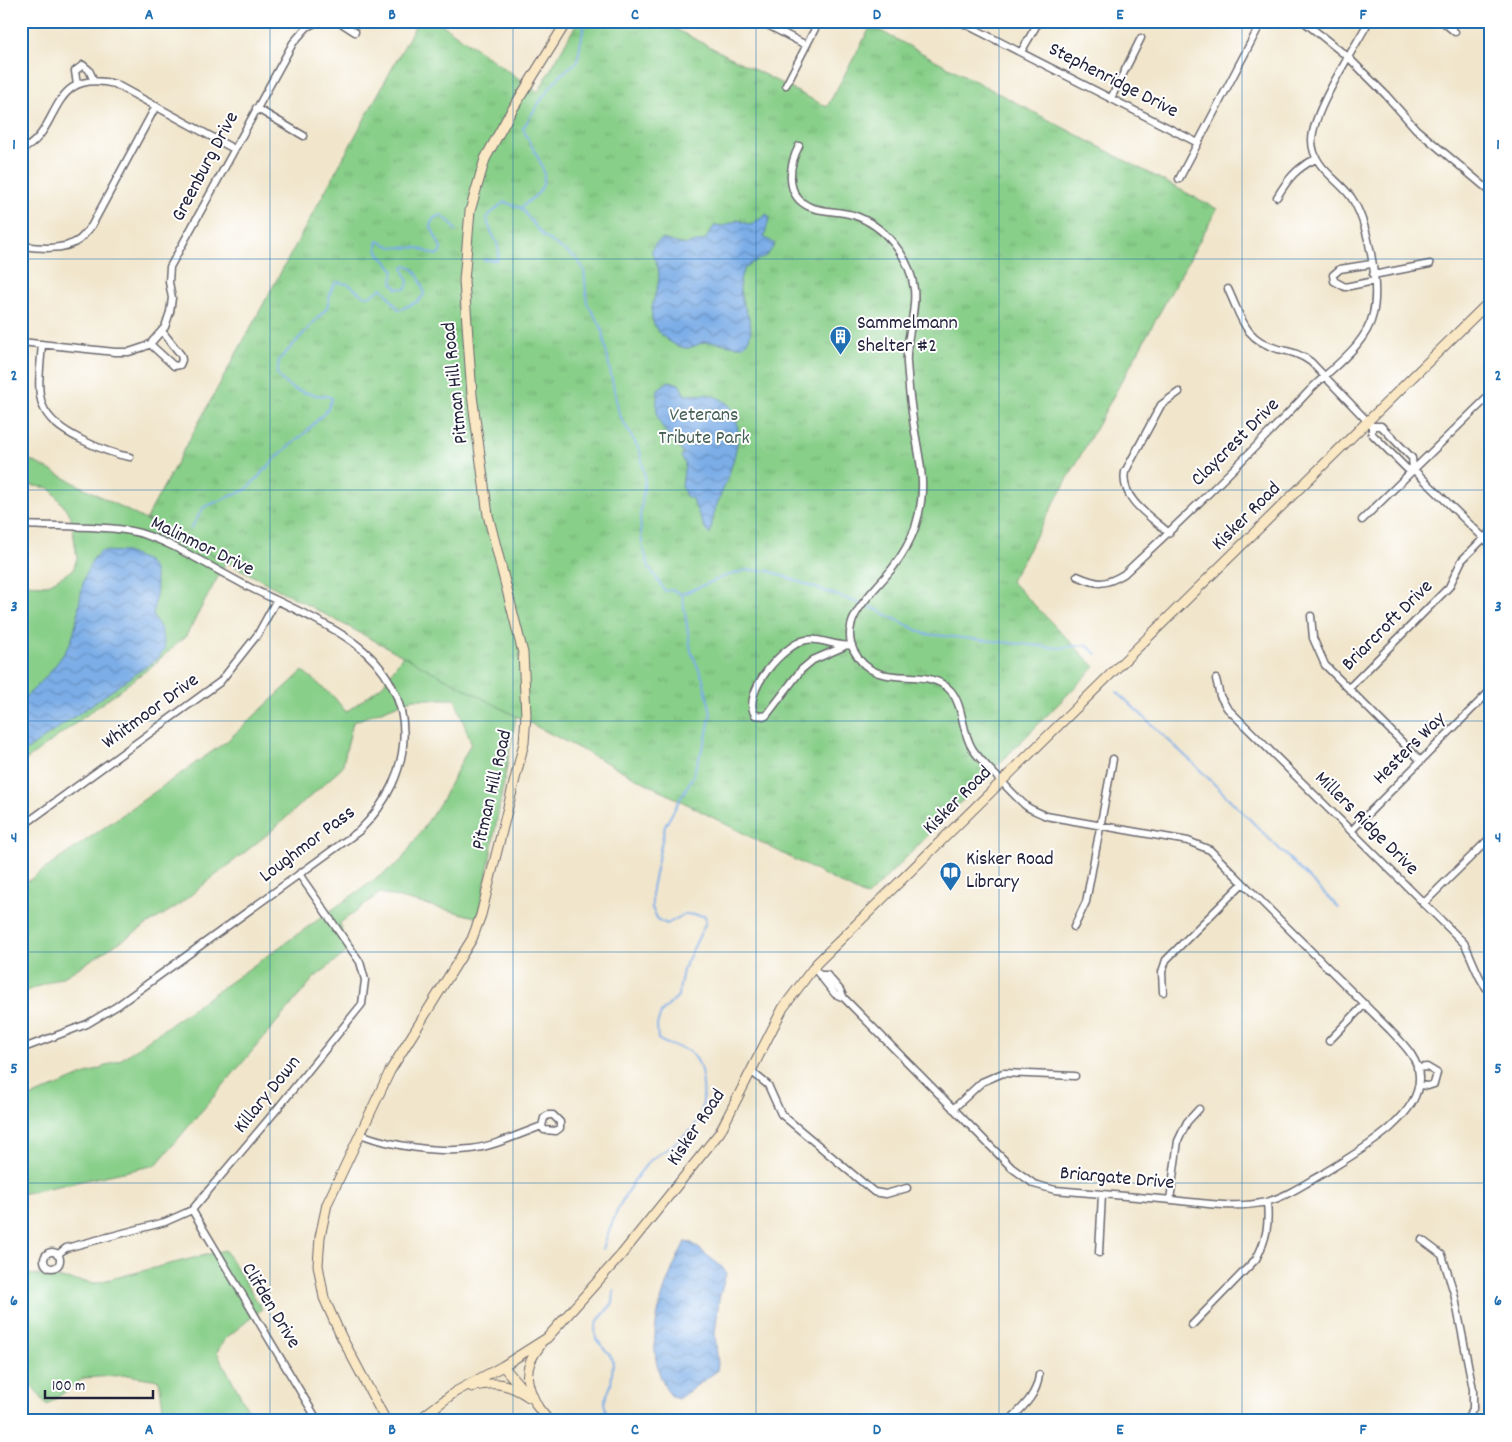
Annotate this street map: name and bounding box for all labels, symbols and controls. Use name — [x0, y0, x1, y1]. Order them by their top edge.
text: A — [145, 4, 154, 27]
text: B — [388, 4, 396, 27]
text: C — [631, 4, 639, 27]
text: D — [873, 4, 882, 27]
text: E — [1116, 4, 1124, 27]
text: F — [1359, 4, 1367, 27]
street label: Stephenridge Drive — [1043, 36, 1183, 126]
street label: Greenburg Drive — [165, 107, 247, 227]
text: 1 — [12, 134, 16, 157]
text: 1 — [1496, 134, 1500, 157]
place label: Sammelmann Shelter #2 — [857, 310, 958, 361]
street label: Pitman Hill Road — [436, 321, 476, 445]
building icon: Sammelmann Shelter #2 — [829, 324, 853, 355]
text: 2 — [11, 365, 18, 388]
text: 2 — [1495, 365, 1502, 388]
street label: Claycrest Drive — [1185, 392, 1287, 494]
park label: Veterans Tribute Park — [658, 402, 750, 453]
street label: Kisker Road — [1206, 476, 1288, 558]
street label: Malinmor Drive — [146, 510, 259, 584]
street label: Briarcroft Drive — [1336, 574, 1440, 678]
text: 3 — [10, 596, 18, 619]
text: 3 — [1494, 596, 1502, 619]
street label: Whitmoor Drive — [97, 667, 205, 757]
street label: Hesters Way — [1367, 706, 1453, 792]
street label: Pitman Hill Road — [466, 727, 520, 853]
street label: Kisker Road — [917, 760, 999, 842]
street label: Millers Ridge Drive — [1307, 765, 1425, 883]
street label: Loughmor Pass — [254, 800, 362, 890]
text: 4 — [11, 827, 17, 850]
text: 4 — [1495, 827, 1501, 850]
place label: Kisker Road Library — [966, 846, 1054, 897]
library icon: Kisker Road Library — [938, 860, 962, 891]
street label: Killary Down — [228, 1050, 308, 1140]
text: 5 — [10, 1058, 18, 1081]
text: 5 — [1494, 1058, 1502, 1081]
street label: Kisker Road — [661, 1084, 733, 1172]
street label: Briargate Drive — [1059, 1160, 1176, 1198]
street label: Clifden Drive — [233, 1258, 307, 1354]
text: 6 — [10, 1290, 18, 1313]
text: 6 — [1494, 1290, 1502, 1313]
scale bar — [45, 1367, 152, 1399]
text: 100 m — [52, 1376, 85, 1398]
text: A — [145, 1419, 154, 1442]
text: B — [388, 1419, 396, 1442]
text: C — [631, 1419, 639, 1442]
text: D — [873, 1419, 882, 1442]
text: E — [1116, 1419, 1124, 1442]
text: F — [1359, 1419, 1367, 1442]

